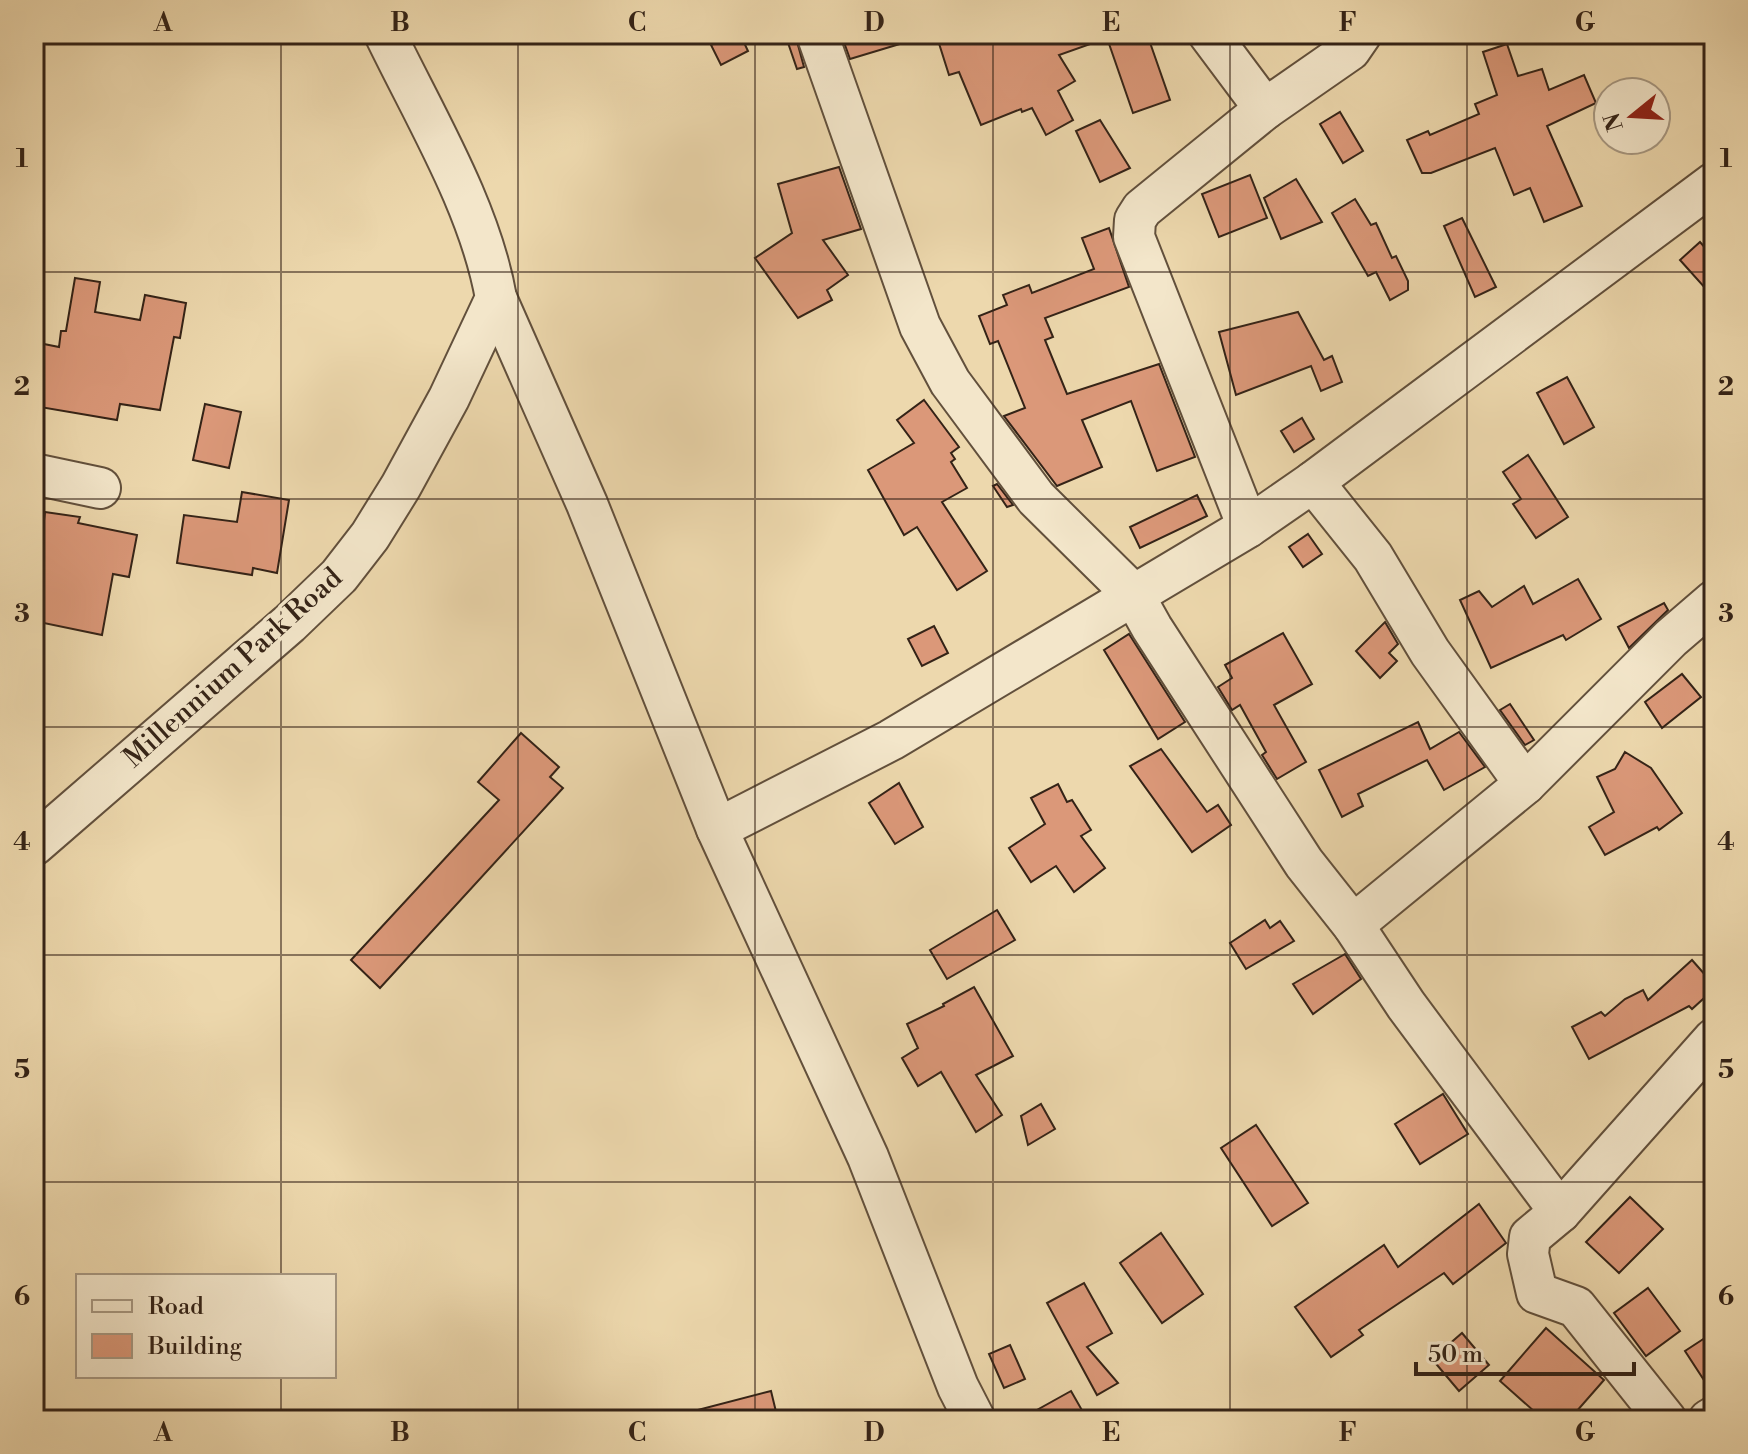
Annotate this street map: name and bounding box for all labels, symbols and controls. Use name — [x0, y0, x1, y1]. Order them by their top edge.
text: A — [153, 7, 173, 39]
text: B — [390, 7, 410, 39]
text: C — [628, 7, 646, 39]
text: D — [864, 7, 884, 39]
text: E — [1102, 7, 1120, 39]
text: F — [1339, 7, 1357, 39]
text: G — [1575, 7, 1596, 39]
north arrow — [1592, 76, 1672, 156]
text: N — [1599, 109, 1630, 134]
text: 1 — [16, 143, 29, 175]
text: 1 — [1720, 143, 1733, 175]
text: 2 — [14, 371, 30, 403]
text: 2 — [1718, 371, 1734, 403]
street label: Millennium Park Road — [116, 560, 350, 776]
text: 3 — [14, 598, 30, 630]
text: 3 — [1718, 598, 1734, 630]
text: 4 — [13, 826, 31, 858]
text: 4 — [1717, 826, 1735, 858]
text: 5 — [14, 1054, 30, 1086]
text: 5 — [1718, 1054, 1734, 1086]
legend — [76, 1274, 336, 1378]
text: 6 — [14, 1281, 30, 1313]
text: 6 — [1718, 1281, 1734, 1313]
text: Road — [148, 1292, 204, 1322]
scale bar — [1416, 1326, 1634, 1376]
text: Building — [147, 1332, 242, 1362]
text: 50 m — [1428, 1340, 1483, 1370]
text: A — [153, 1417, 173, 1449]
text: B — [390, 1417, 410, 1449]
text: C — [628, 1417, 646, 1449]
text: D — [864, 1417, 884, 1449]
text: E — [1102, 1417, 1120, 1449]
text: F — [1339, 1417, 1357, 1449]
text: G — [1575, 1417, 1596, 1449]

